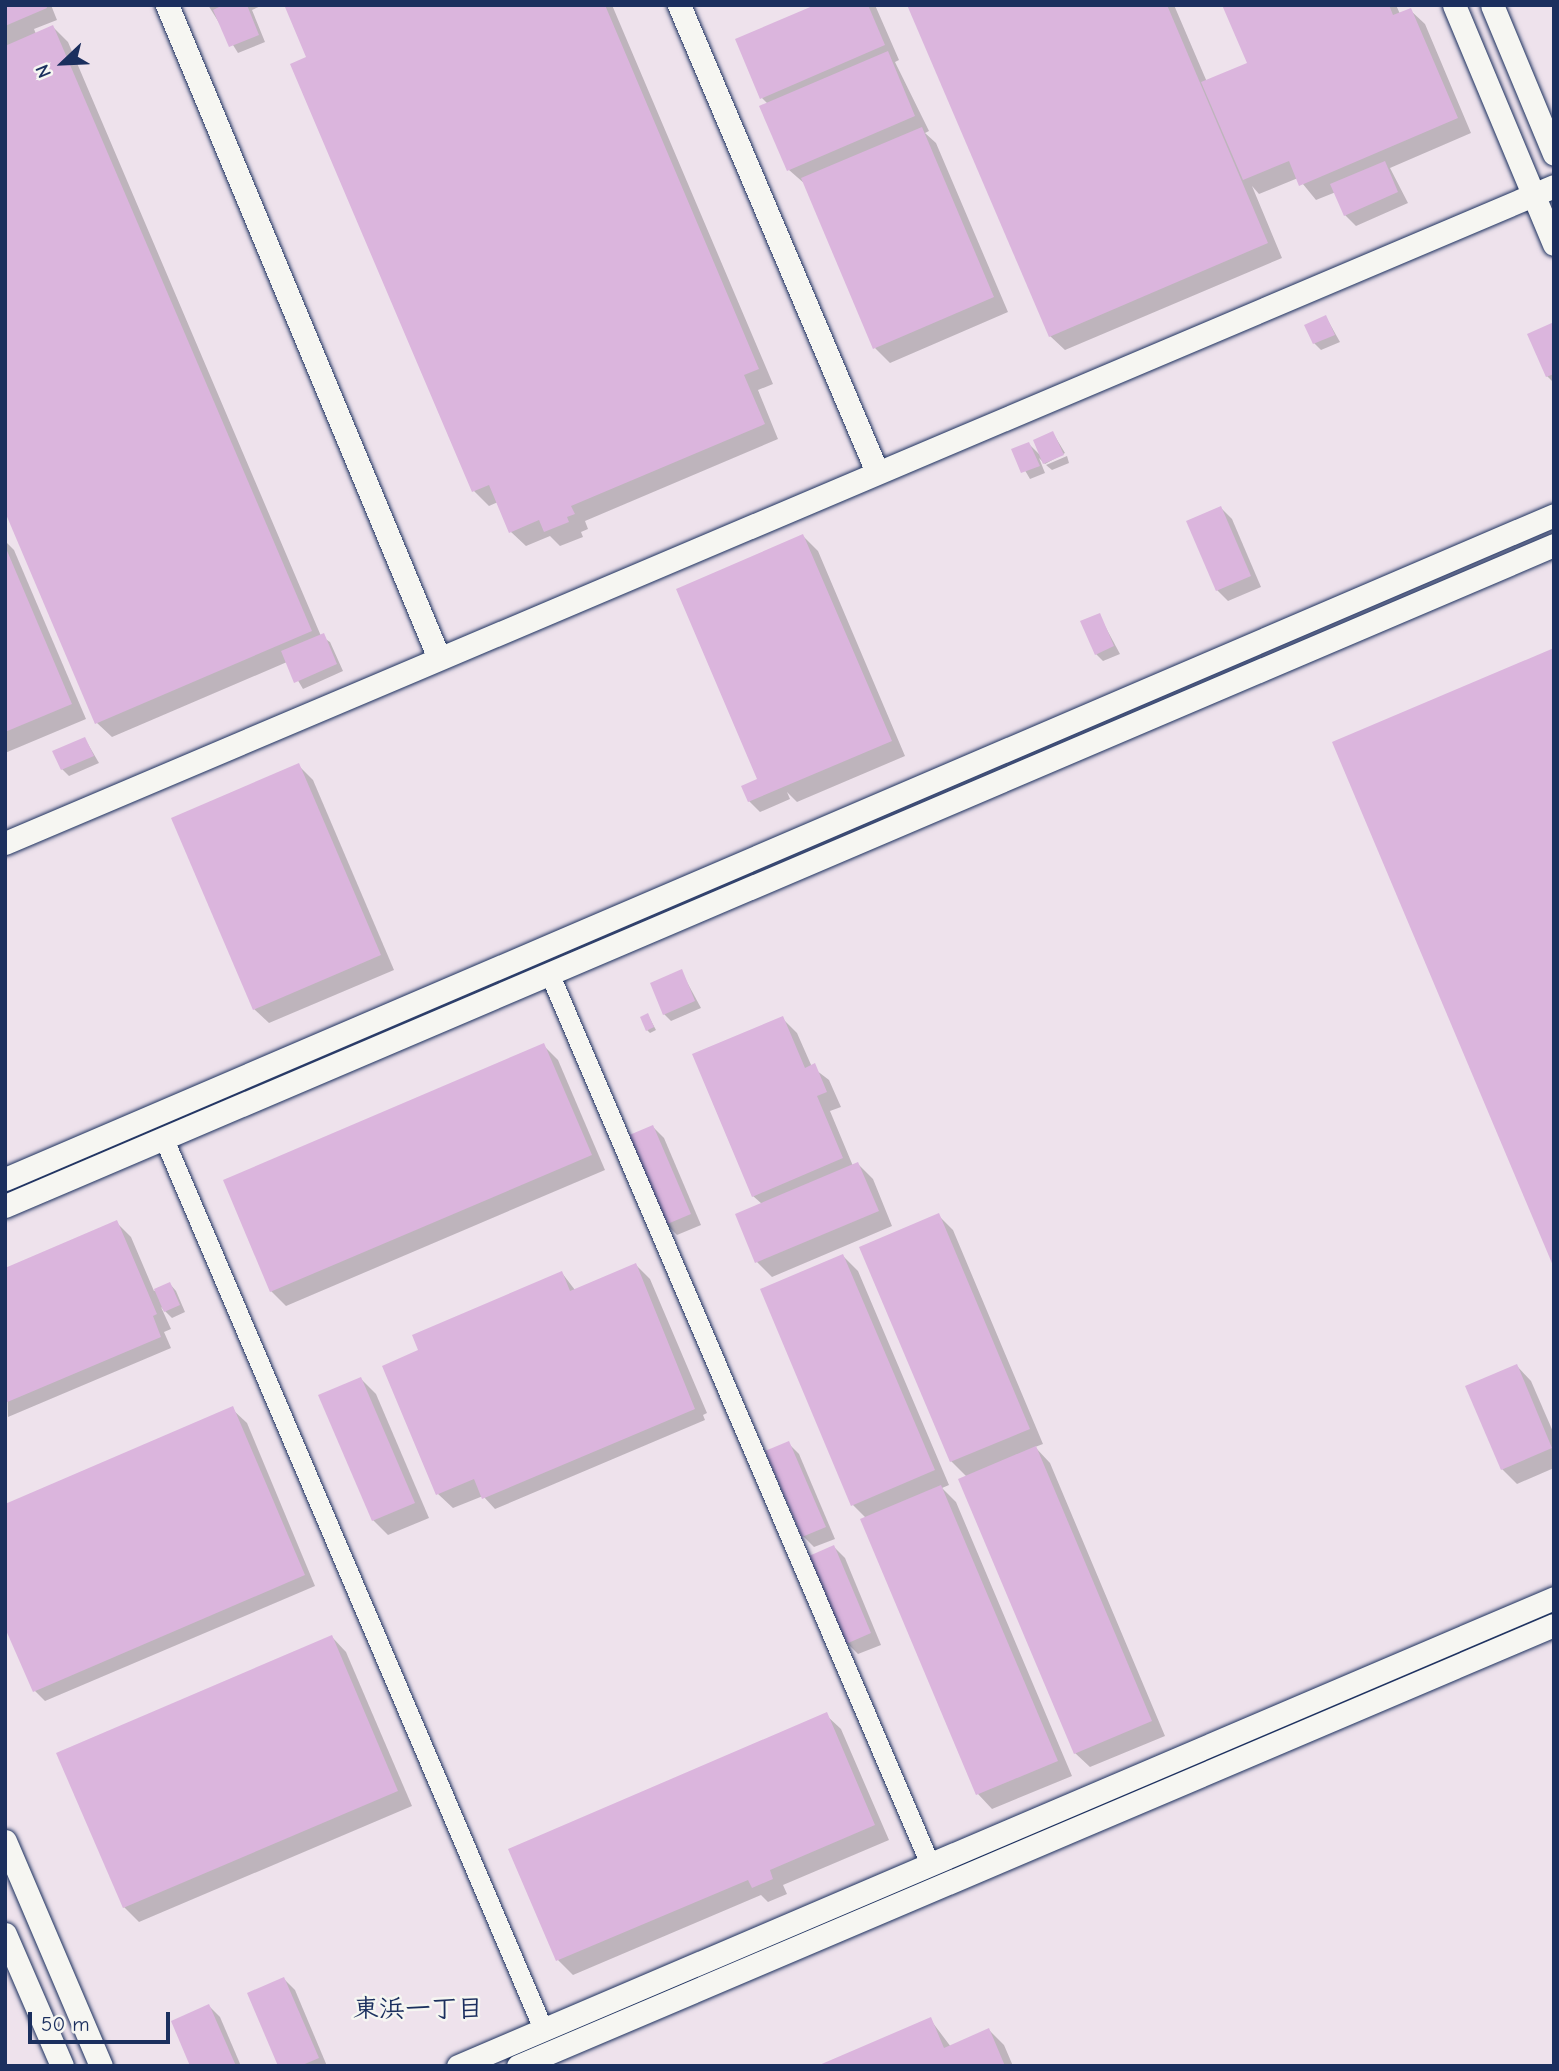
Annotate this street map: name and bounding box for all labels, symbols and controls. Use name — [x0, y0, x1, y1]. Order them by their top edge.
north arrow — [28, 28, 98, 98]
text: N — [31, 61, 56, 81]
district label: 東浜一丁目 — [353, 1994, 483, 2026]
scale bar — [32, 1997, 173, 2041]
text: 50 m — [41, 2012, 90, 2036]

